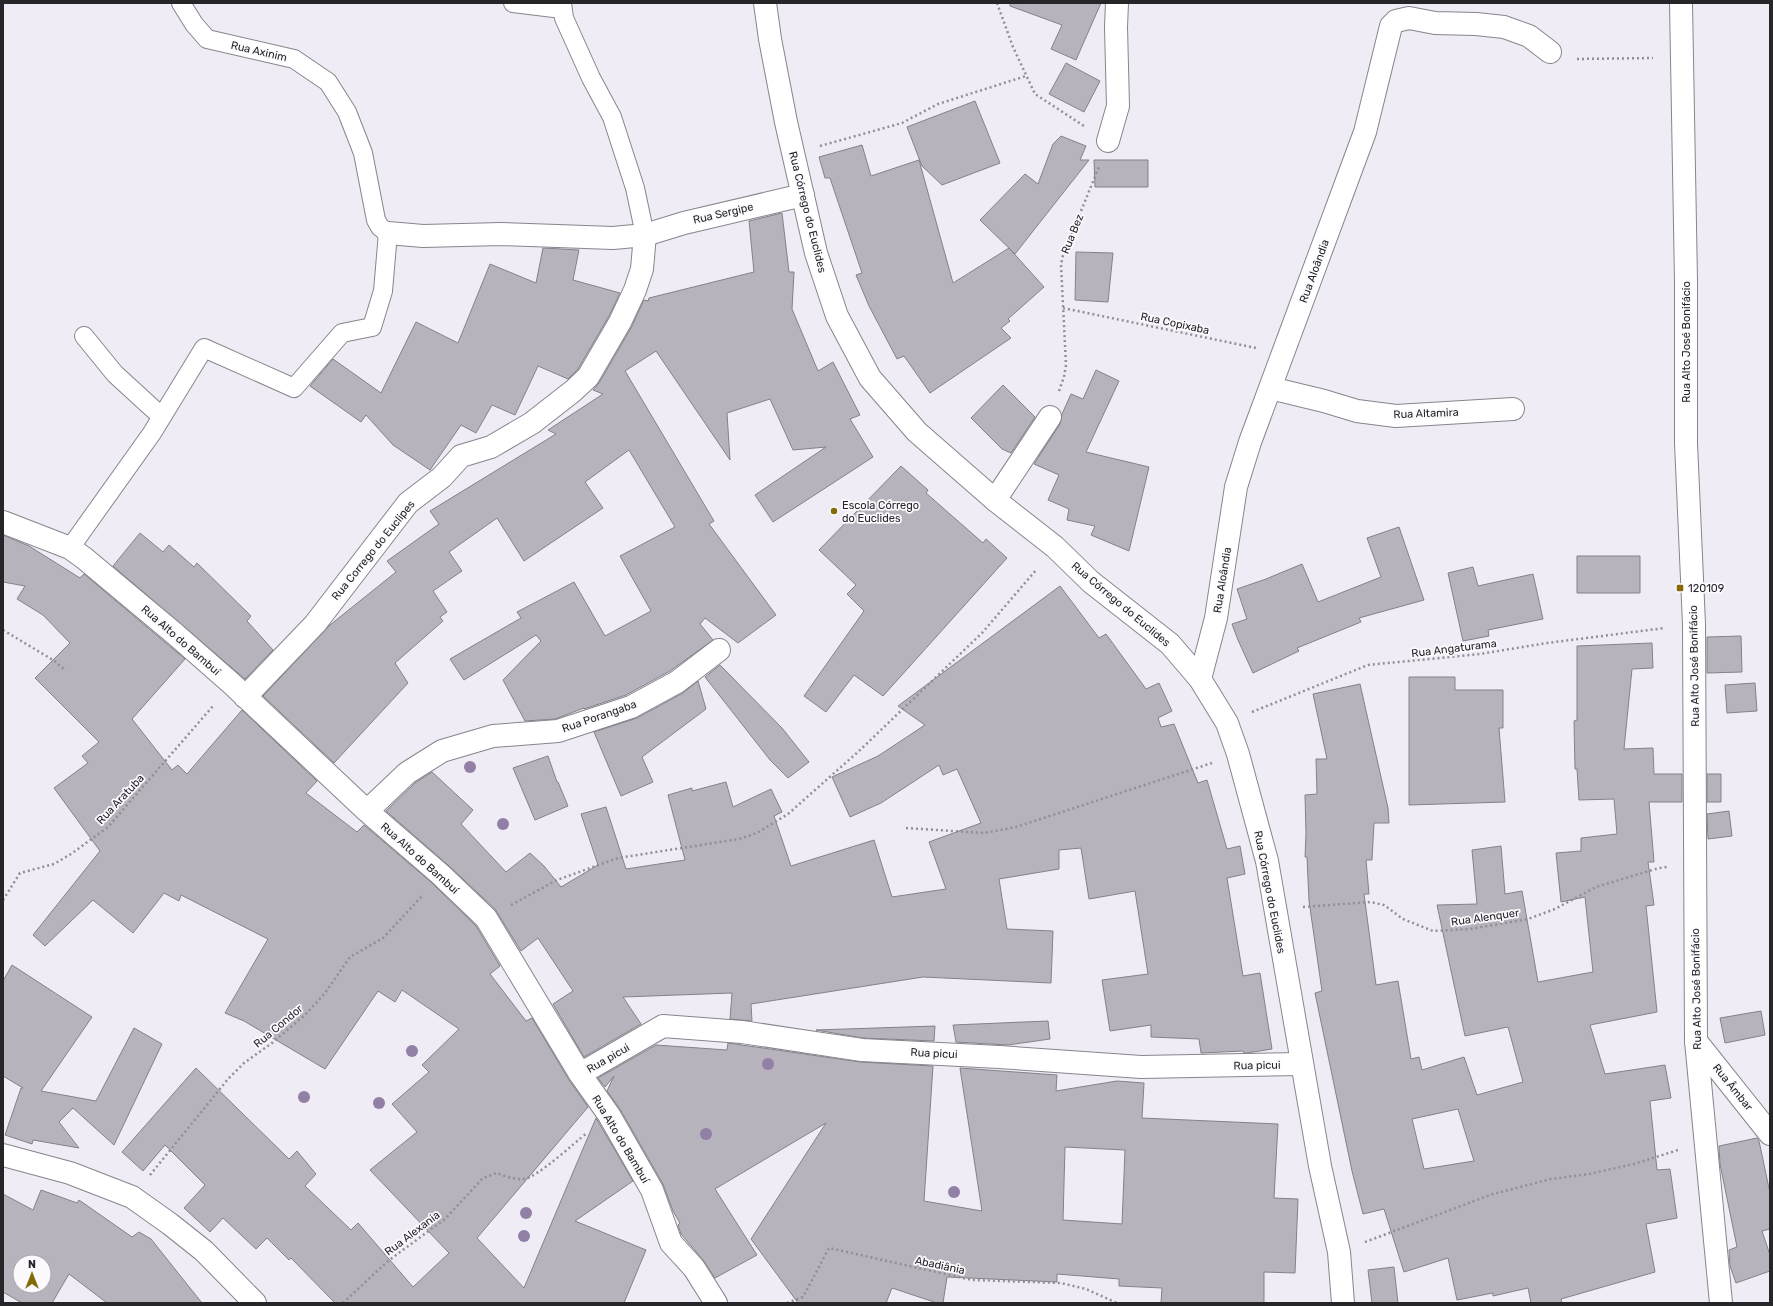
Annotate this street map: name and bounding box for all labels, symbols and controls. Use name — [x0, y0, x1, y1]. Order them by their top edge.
street label: Rua Axinim — [229, 39, 289, 64]
street label: Rua Córrego do Euclides — [786, 150, 829, 275]
street label: Rua Sergipe — [692, 200, 755, 227]
street label: Rua Bez — [1059, 212, 1086, 256]
street label: Rua Aloândia — [1297, 238, 1332, 305]
street label: Rua Alto José Bonifácio — [1680, 281, 1693, 403]
street label: Rua Copixaba — [1139, 310, 1210, 337]
street label: Rua Altamira — [1393, 406, 1459, 421]
street label: Rua Corrego do Euclipes — [329, 497, 418, 603]
place label: Escola Córrego do Euclides — [842, 499, 919, 525]
marker: Escola Córrego do Euclides — [829, 506, 839, 516]
street label: Rua Aloândia — [1211, 546, 1234, 614]
street label: Rua Córrego do Euclides — [1069, 559, 1173, 650]
place label: 120109 — [1688, 582, 1724, 595]
marker: 120109 — [1675, 583, 1685, 593]
street label: Rua Alto do Bambuí — [139, 603, 224, 679]
street label: Rua Alto José Bonifácio — [1687, 605, 1702, 727]
street label: Rua Angaturama — [1411, 637, 1497, 660]
street label: Rua Porangaba — [560, 698, 638, 735]
street label: Rua Aratuba — [94, 772, 147, 827]
street label: Rua Alto do Bambuí — [378, 820, 462, 898]
street label: Rua Córrego do Euclides — [1251, 830, 1288, 955]
street label: Rua Alenquer — [1450, 906, 1521, 929]
street label: Rua Alto José Bonifácio — [1689, 928, 1704, 1050]
street label: Rua Condor — [251, 1002, 306, 1051]
street label: Rua picui — [585, 1041, 632, 1076]
street label: Rua picui — [910, 1046, 958, 1061]
street label: Rua picui — [1233, 1059, 1281, 1072]
street label: Rua Âmbar — [1710, 1061, 1756, 1114]
street label: Rua Alto do Bambuí — [589, 1093, 653, 1187]
street label: Rua Alexania — [382, 1208, 442, 1258]
north arrow — [12, 1254, 52, 1294]
street label: Abadiânia — [914, 1254, 966, 1277]
text: N — [28, 1258, 36, 1271]

